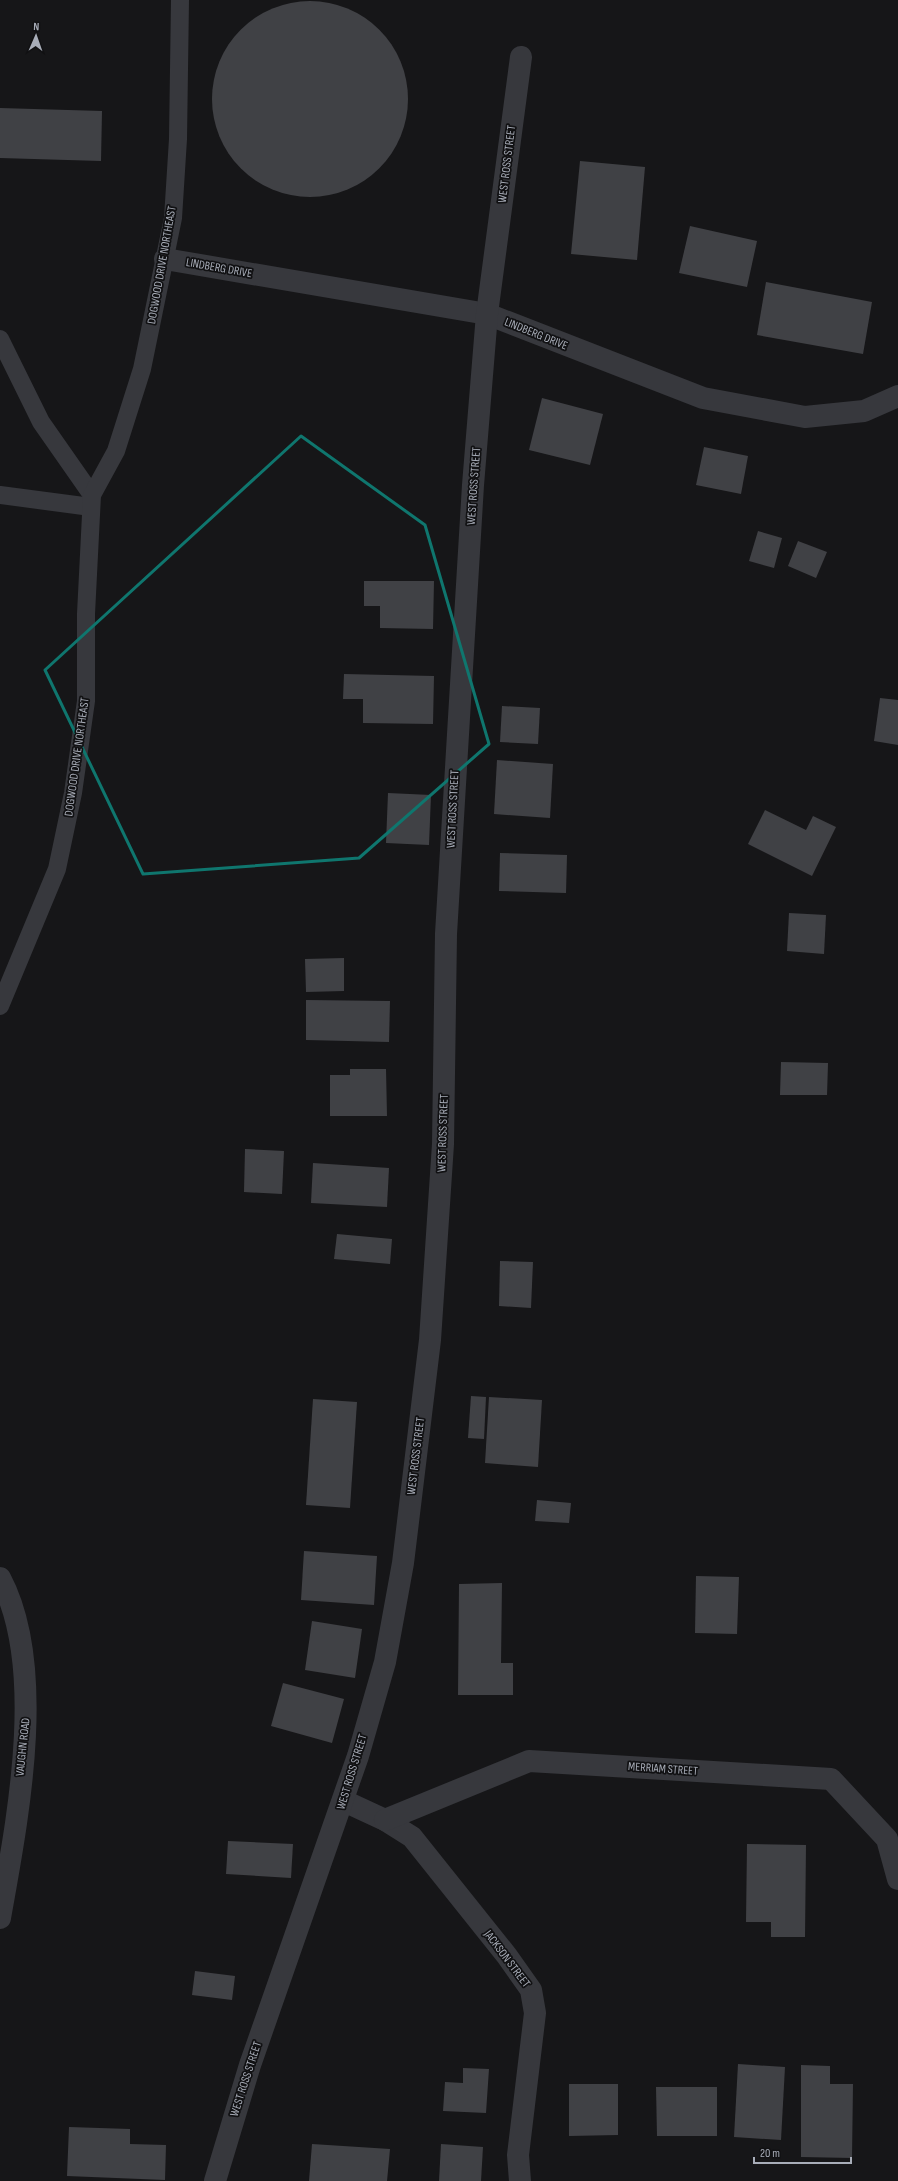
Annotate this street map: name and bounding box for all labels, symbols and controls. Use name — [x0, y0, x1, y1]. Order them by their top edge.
north arrow — [16, 16, 56, 56]
text: N — [33, 20, 40, 33]
street label: WEST ROSS STREET — [495, 124, 519, 204]
street label: DOGWOOD DRIVE NORTHEAST — [144, 205, 180, 325]
street label: LINDBERG DRIVE — [185, 255, 253, 281]
street label: LINDBERG DRIVE — [502, 315, 570, 353]
street label: WEST ROSS STREET — [464, 446, 484, 525]
street label: DOGWOOD DRIVE NORTHEAST — [61, 697, 93, 817]
street label: WEST ROSS STREET — [443, 769, 463, 848]
street label: WEST ROSS STREET — [434, 1094, 452, 1172]
street label: WEST ROSS STREET — [404, 1416, 428, 1496]
street label: VAUGHN ROAD — [12, 1717, 34, 1777]
street label: WEST ROSS STREET — [333, 1732, 371, 1812]
street label: MERRIAM STREET — [628, 1759, 699, 1779]
street label: JACKSON STREET — [480, 1927, 534, 1991]
street label: WEST ROSS STREET — [227, 2039, 265, 2118]
scale bar — [754, 2139, 851, 2165]
text: 20 m — [760, 2146, 780, 2161]

